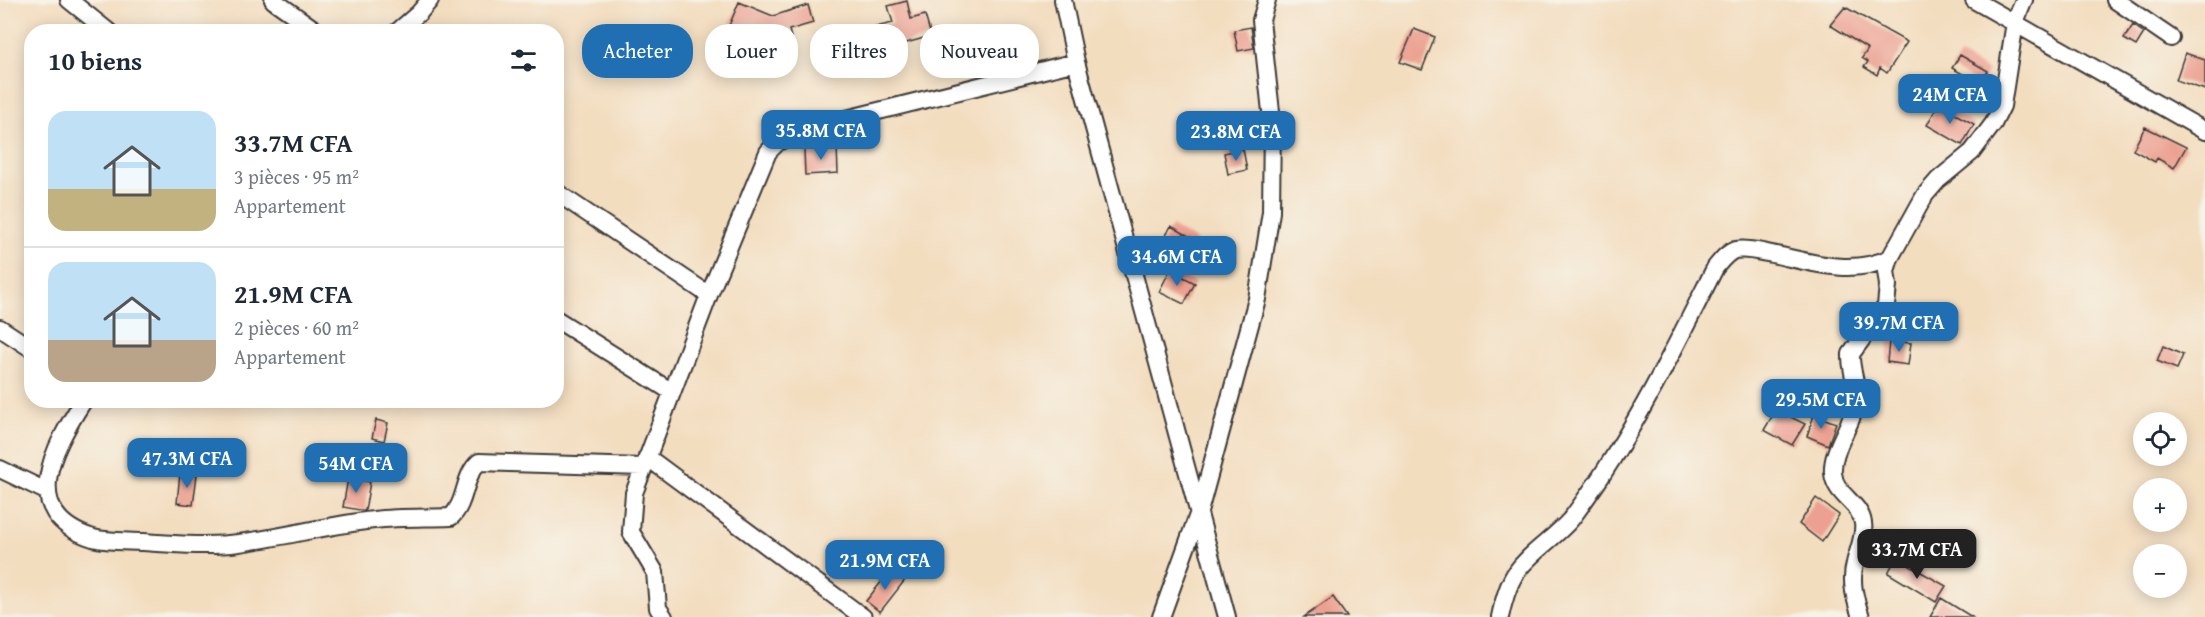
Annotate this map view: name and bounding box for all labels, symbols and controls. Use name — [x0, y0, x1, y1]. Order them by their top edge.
chip: Acheter — [582, 24, 693, 78]
chip: Louer — [705, 24, 798, 78]
chip: Filtres — [810, 24, 908, 78]
chip: Nouveau — [920, 24, 1039, 78]
text: 10 biens — [48, 41, 142, 80]
icon: filters — [507, 44, 540, 77]
pin: 24M CFA — [1895, 74, 2005, 125]
text: 24M CFA — [1912, 79, 1988, 108]
pin: 35.8M CFA — [752, 110, 890, 161]
pin: 23.8M CFA — [1167, 111, 1305, 162]
text: 35.8M CFA — [775, 115, 867, 144]
text: 23.8M CFA — [1190, 116, 1282, 145]
text: 33.7M CFA — [234, 123, 353, 162]
icon: home — [96, 135, 168, 207]
text: 3 pièces · 95 m² — [234, 162, 359, 191]
text: Appartement — [234, 191, 346, 220]
pin: 34.6M CFA — [1108, 236, 1246, 287]
text: 34.6M CFA — [1131, 241, 1223, 270]
text: 21.9M CFA — [234, 274, 353, 313]
icon: home — [96, 286, 168, 358]
pin: 39.7M CFA — [1830, 302, 1968, 353]
text: 39.7M CFA — [1853, 307, 1945, 336]
text: 2 pièces · 60 m² — [234, 313, 359, 342]
text: Appartement — [234, 342, 346, 371]
pin: 29.5M CFA — [1752, 379, 1890, 430]
text: 29.5M CFA — [1775, 384, 1867, 413]
map controls — [2133, 412, 2187, 598]
button: locate — [2133, 412, 2187, 466]
pin: 47.3M CFA — [118, 438, 256, 489]
text: 47.3M CFA — [141, 443, 233, 472]
pin: 54M CFA — [301, 443, 411, 494]
text: 54M CFA — [318, 448, 394, 477]
button: + — [2133, 478, 2187, 532]
pin: 33.7M CFA — [1848, 529, 1986, 580]
text: 33.7M CFA — [1871, 534, 1963, 563]
pin: 21.9M CFA — [816, 540, 954, 591]
button: − — [2133, 544, 2187, 598]
text: 21.9M CFA — [839, 545, 931, 574]

